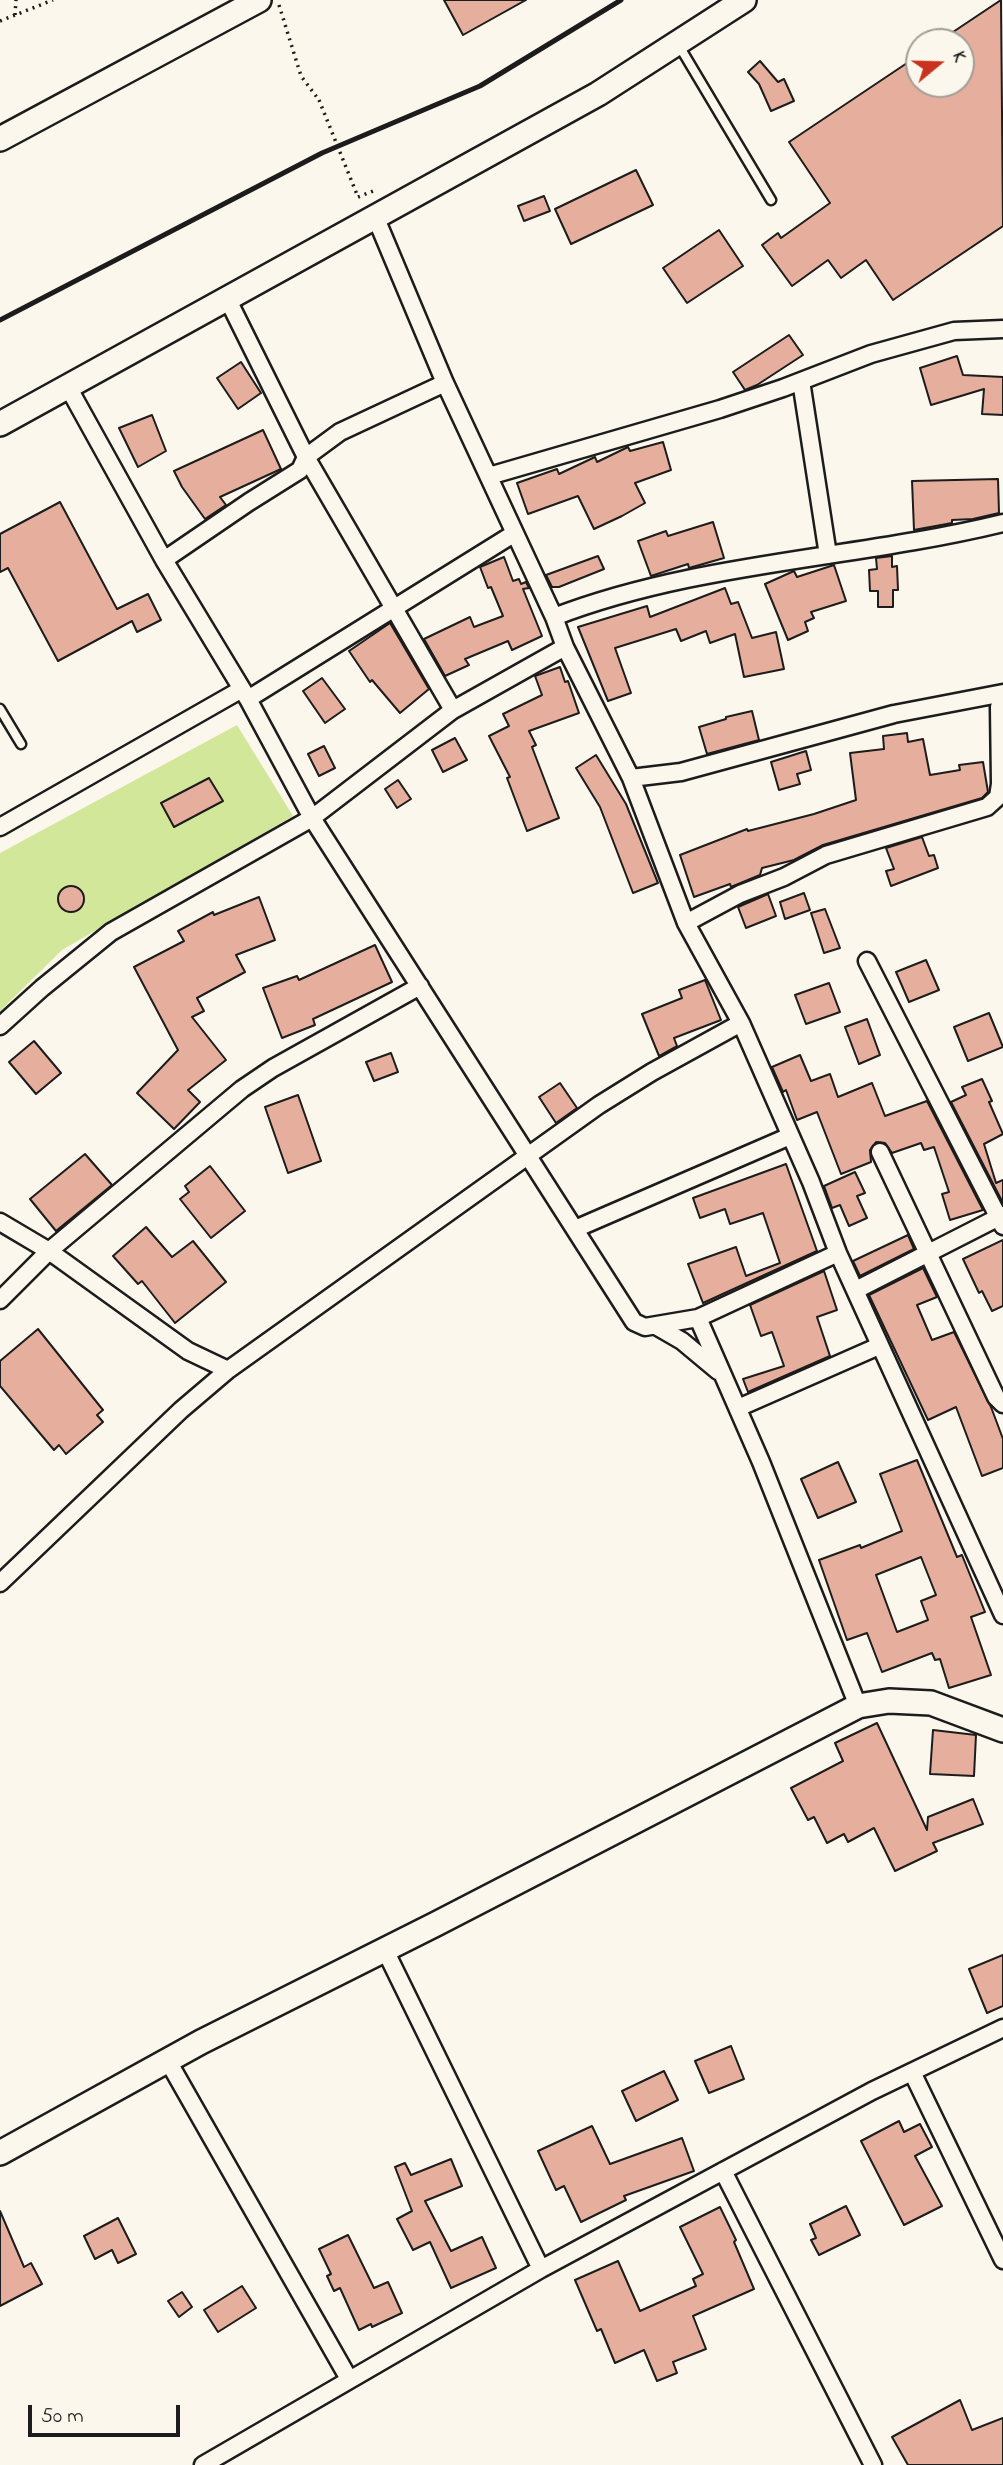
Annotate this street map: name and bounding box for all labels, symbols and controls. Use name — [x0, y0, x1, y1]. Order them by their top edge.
north arrow — [905, 28, 975, 98]
text: K — [944, 48, 973, 65]
scale bar — [32, 2392, 184, 2436]
text: 50 m — [41, 2402, 84, 2432]

